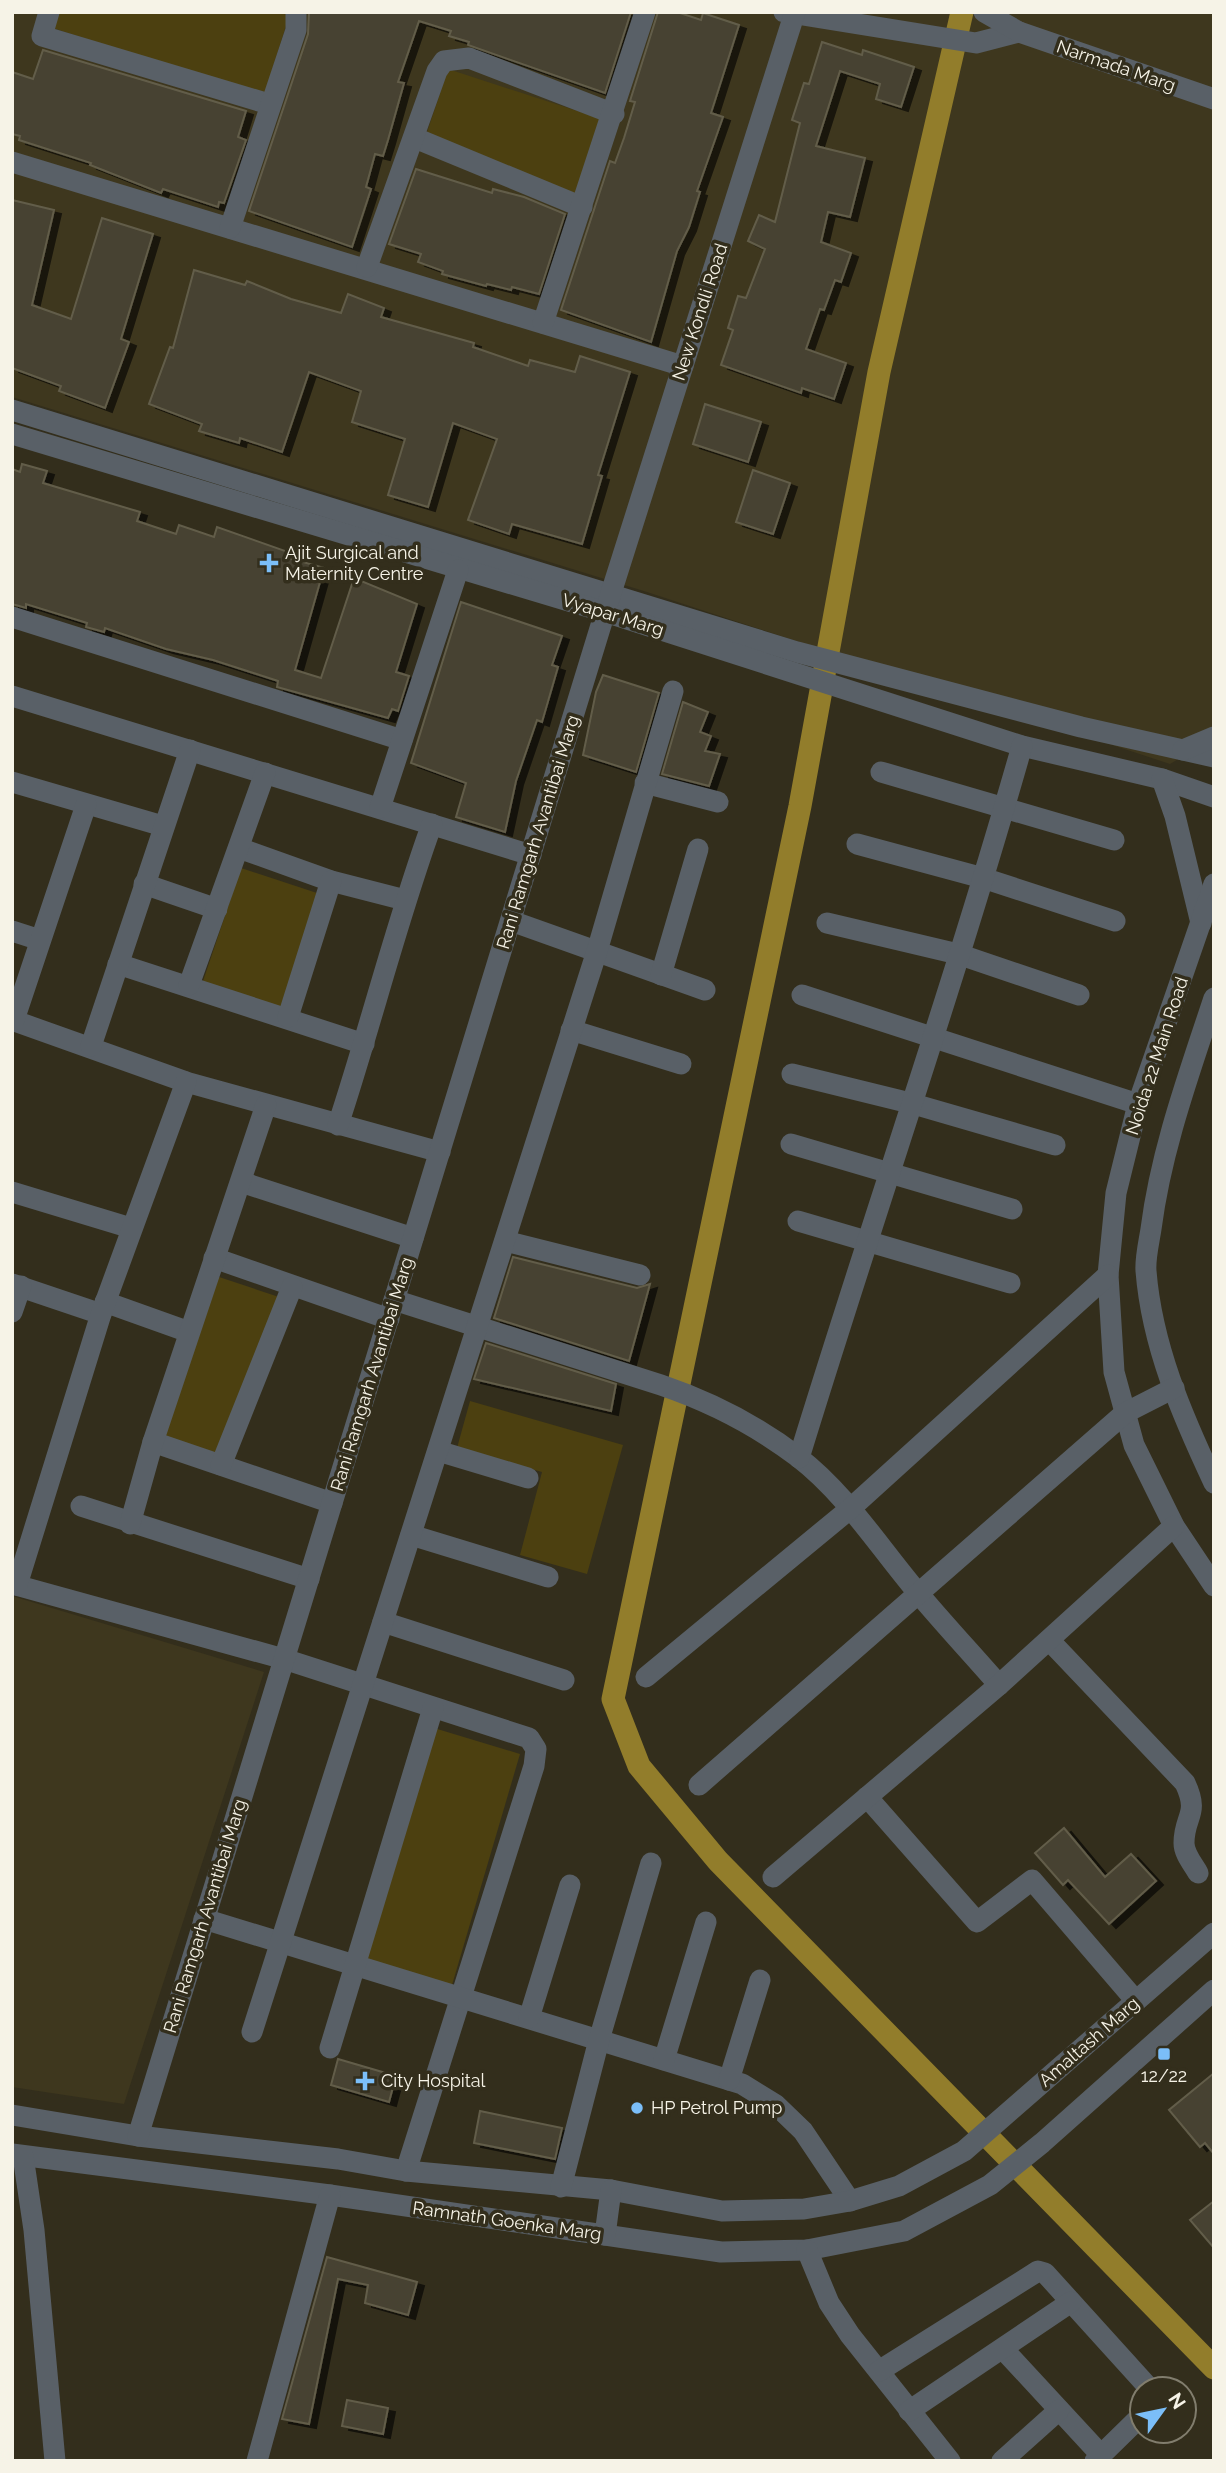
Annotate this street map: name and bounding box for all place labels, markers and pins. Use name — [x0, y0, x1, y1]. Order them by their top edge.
place label: Ajit Surgical and Maternity Centre — [285, 542, 424, 584]
marker: Ajit Surgical and Maternity Centre — [259, 553, 279, 573]
marker: 12/22 — [1156, 2046, 1172, 2062]
place label: 12/22 — [1141, 2065, 1187, 2086]
place label: City Hospital — [381, 2070, 486, 2091]
marker: City Hospital — [355, 2071, 375, 2091]
place label: HP Petrol Pump — [651, 2097, 782, 2118]
marker: HP Petrol Pump — [629, 2100, 645, 2116]

